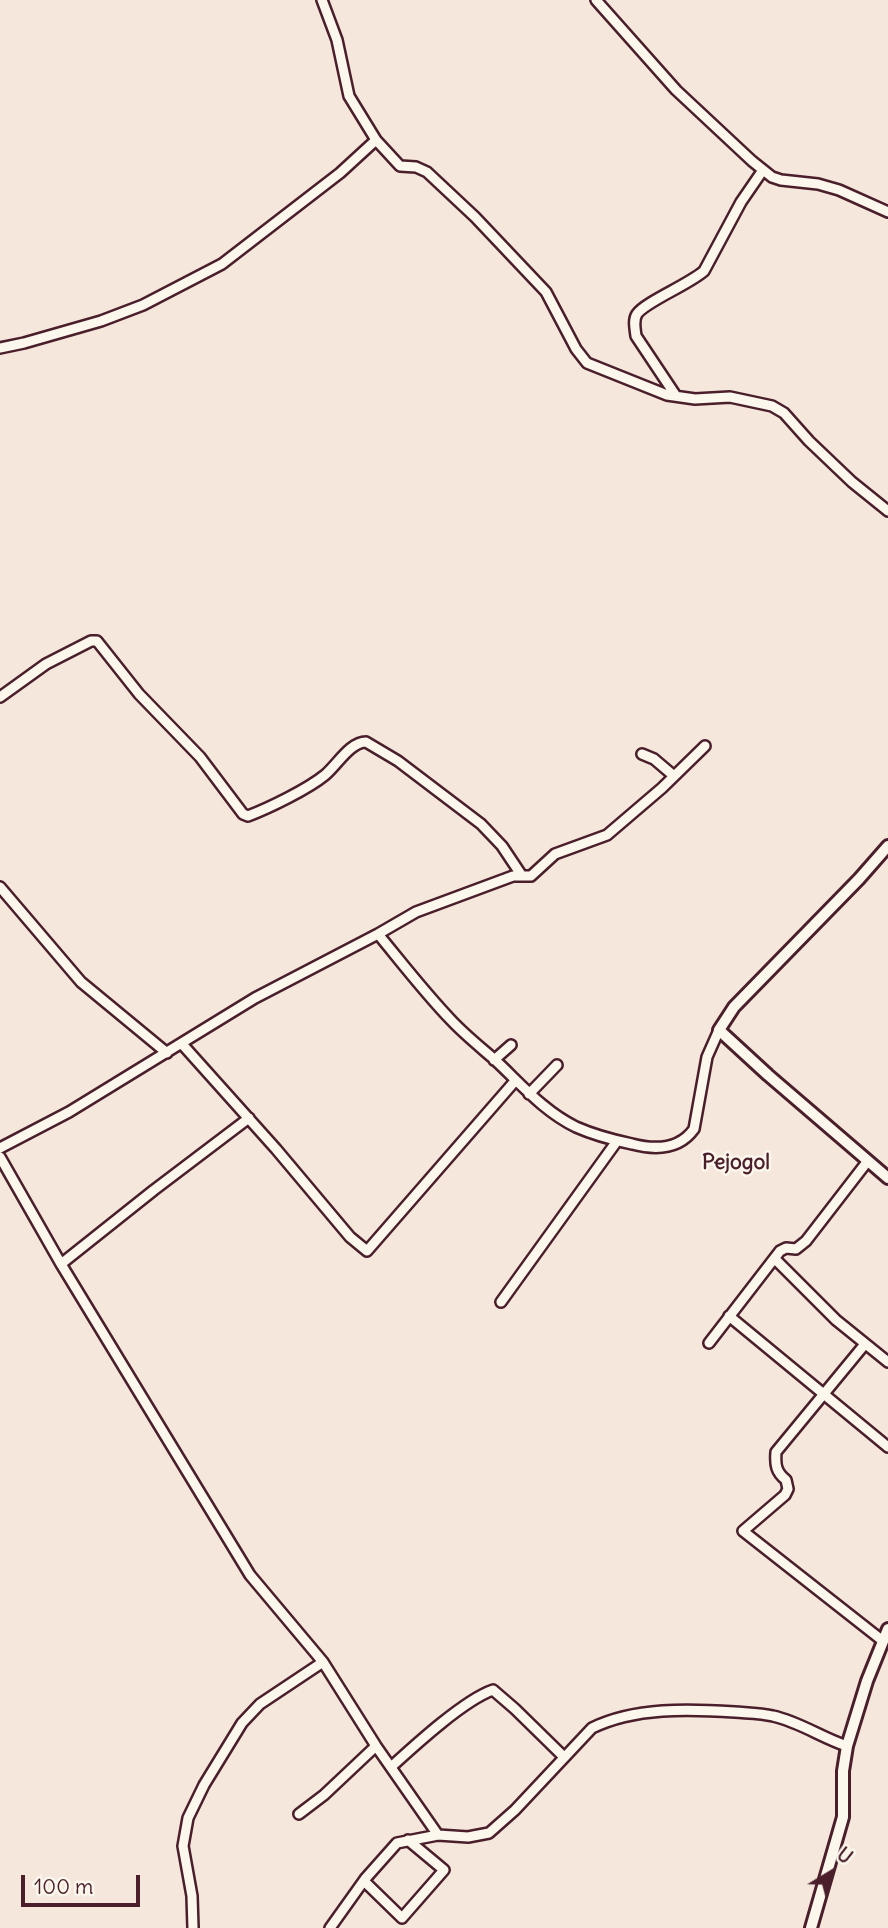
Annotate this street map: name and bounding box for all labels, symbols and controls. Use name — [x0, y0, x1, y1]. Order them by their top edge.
district label: Pejogol — [702, 1150, 770, 1176]
north arrow — [797, 1837, 867, 1907]
text: U — [832, 1842, 857, 1869]
scale bar — [24, 1862, 144, 1906]
text: 100 m — [34, 1873, 93, 1900]

